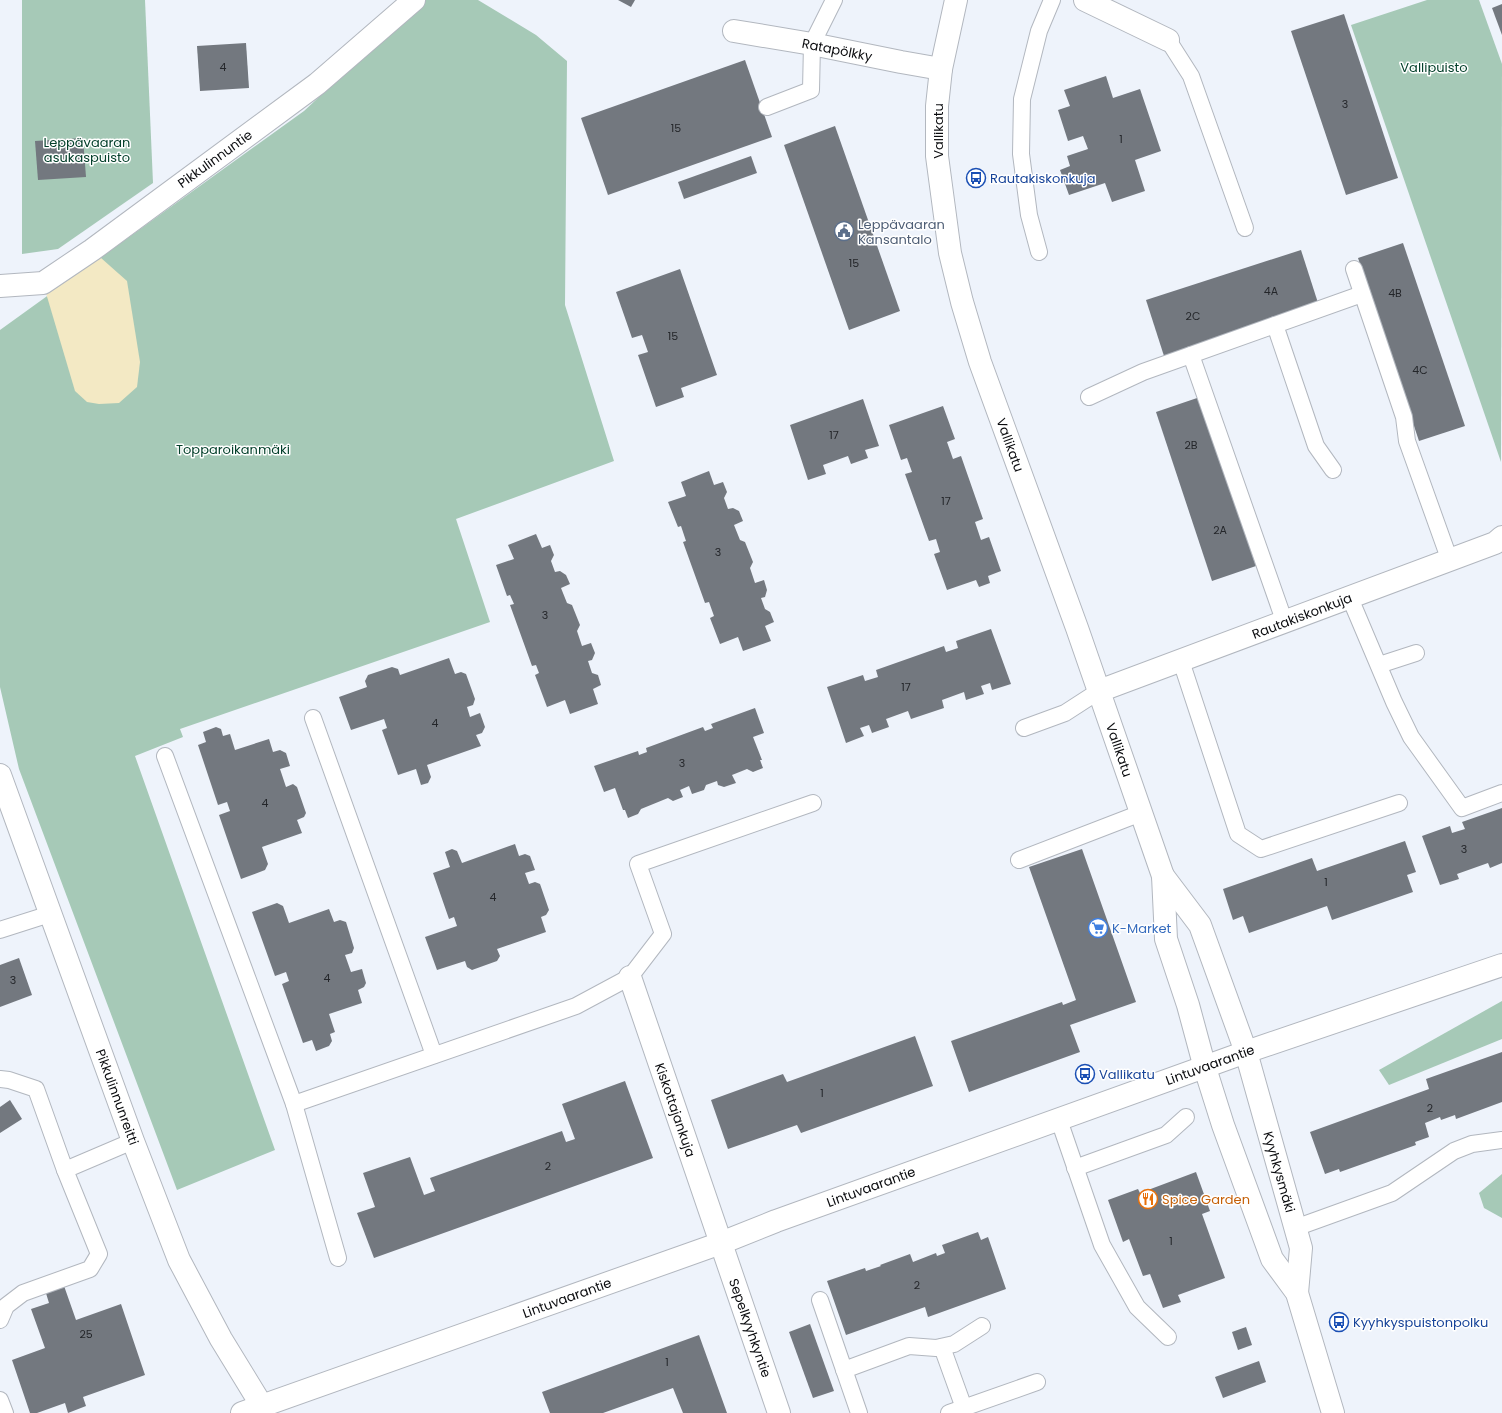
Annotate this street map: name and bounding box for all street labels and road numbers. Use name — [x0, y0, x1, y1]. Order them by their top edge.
street label: Ratapölkky — [800, 34, 874, 66]
street label: Vallikatu — [929, 103, 948, 159]
street label: Pikkulinnuntie — [174, 125, 256, 193]
street label: Vallikatu — [992, 416, 1028, 474]
street label: Rautakiskonkuja — [1249, 588, 1355, 644]
street label: Vallikatu — [1101, 721, 1137, 779]
street label: Lintuvaarantie — [1163, 1040, 1257, 1090]
street label: Pikkulinnunreitti — [91, 1046, 143, 1148]
street label: Kiskottajankuja — [650, 1060, 700, 1160]
street label: Kyyhkysmäki — [1258, 1129, 1300, 1215]
street label: Lintuvaarantie — [824, 1162, 918, 1212]
street label: Lintuvaarantie — [520, 1273, 614, 1323]
street label: Sepelkyyhkyntie — [724, 1276, 776, 1380]

